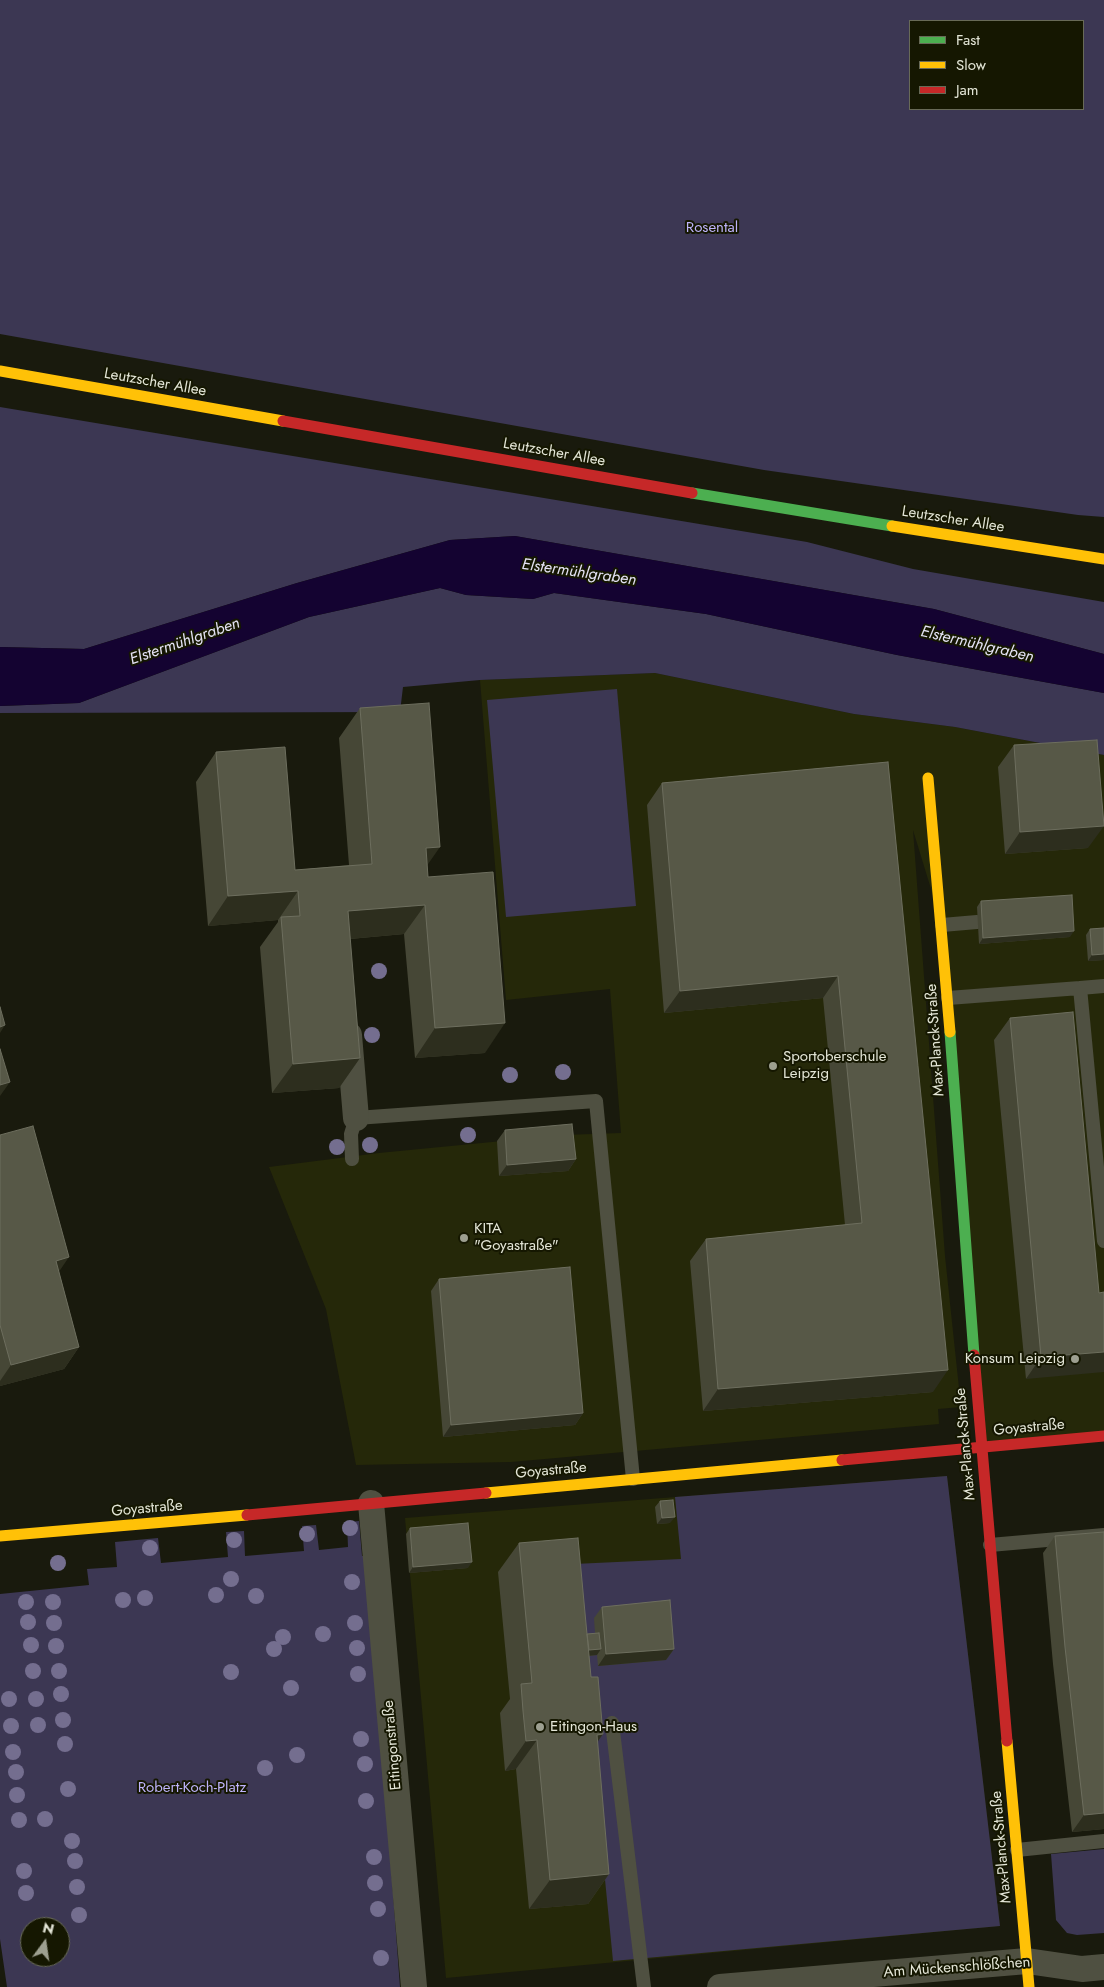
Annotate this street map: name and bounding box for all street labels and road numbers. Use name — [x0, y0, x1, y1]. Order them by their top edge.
street label: Leutzscher Allee — [102, 365, 208, 401]
street label: Leutzscher Allee — [501, 435, 607, 471]
street label: Leutzscher Allee — [900, 503, 1006, 537]
street label: Max-Planck-Straße — [923, 983, 949, 1097]
street label: Max-Planck-Straße — [952, 1387, 980, 1501]
street label: Goyastraße — [993, 1416, 1065, 1440]
street label: Goyastraße — [515, 1459, 587, 1483]
street label: Goyastraße — [111, 1497, 183, 1521]
street label: Eitingonstraße — [380, 1699, 406, 1791]
street label: Max-Planck-Straße — [988, 1790, 1016, 1904]
street label: Am Mückenschlößchen — [883, 1954, 1031, 1982]

